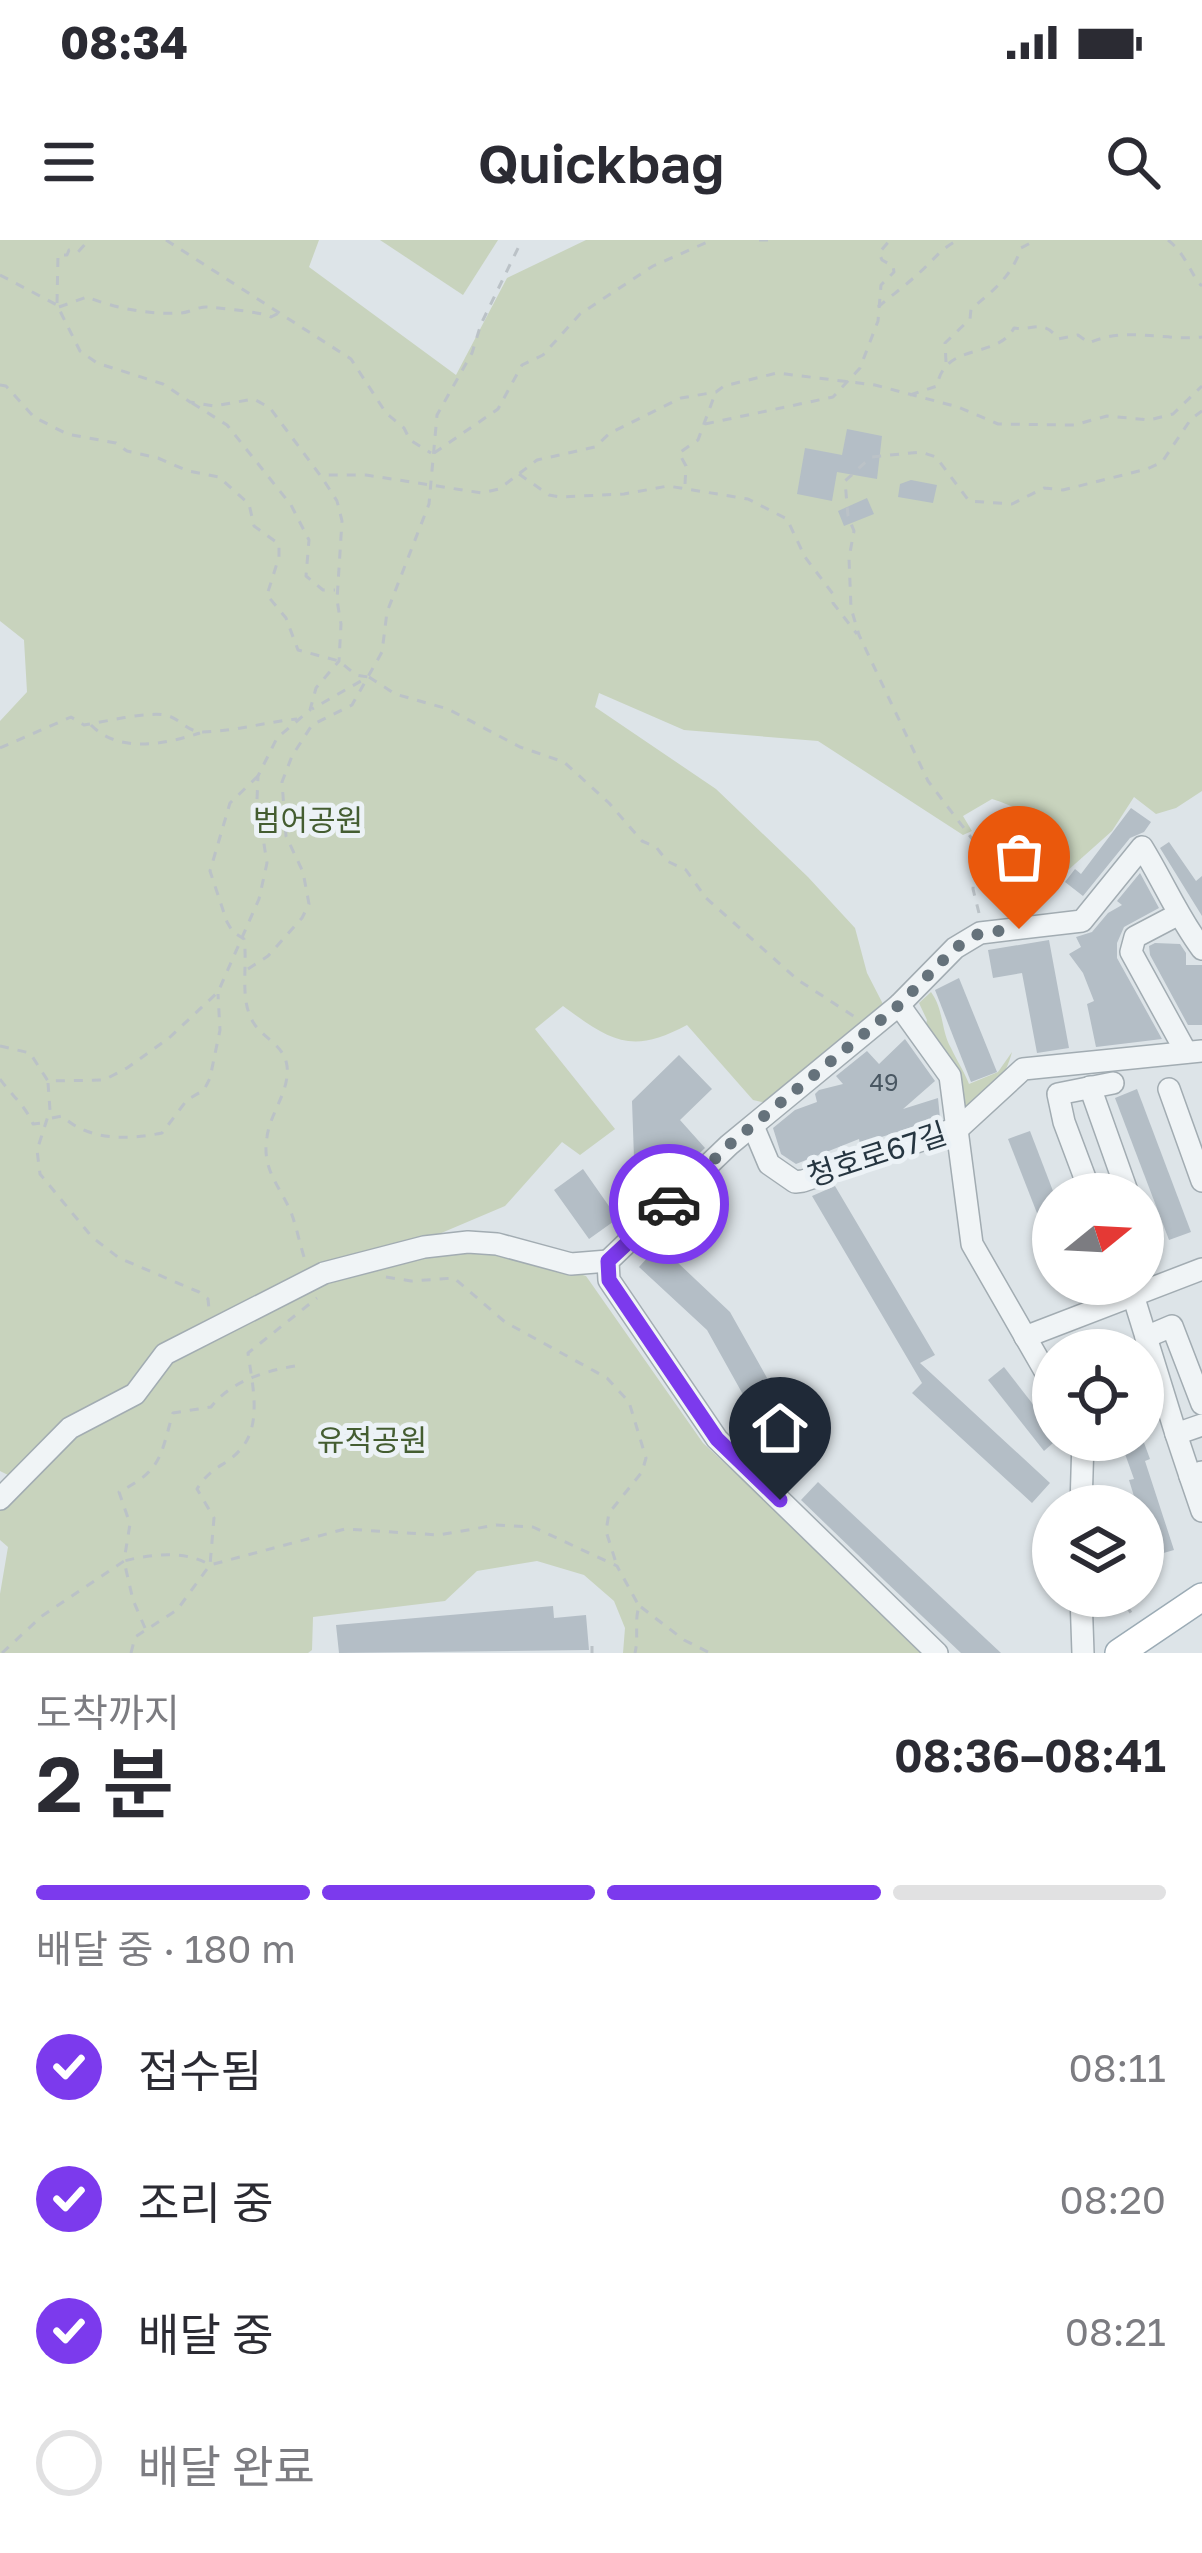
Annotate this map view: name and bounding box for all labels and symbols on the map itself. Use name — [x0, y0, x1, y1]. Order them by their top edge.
park label: 범어공원 — [253, 802, 363, 838]
pin — [968, 806, 1070, 929]
house number: 49 — [869, 1067, 899, 1096]
street label: 청호로67길 — [802, 1115, 951, 1193]
courier — [609, 1144, 729, 1264]
north arrow — [1032, 1173, 1164, 1305]
pin — [729, 1377, 831, 1500]
park label: 유적공원 — [317, 1422, 427, 1458]

